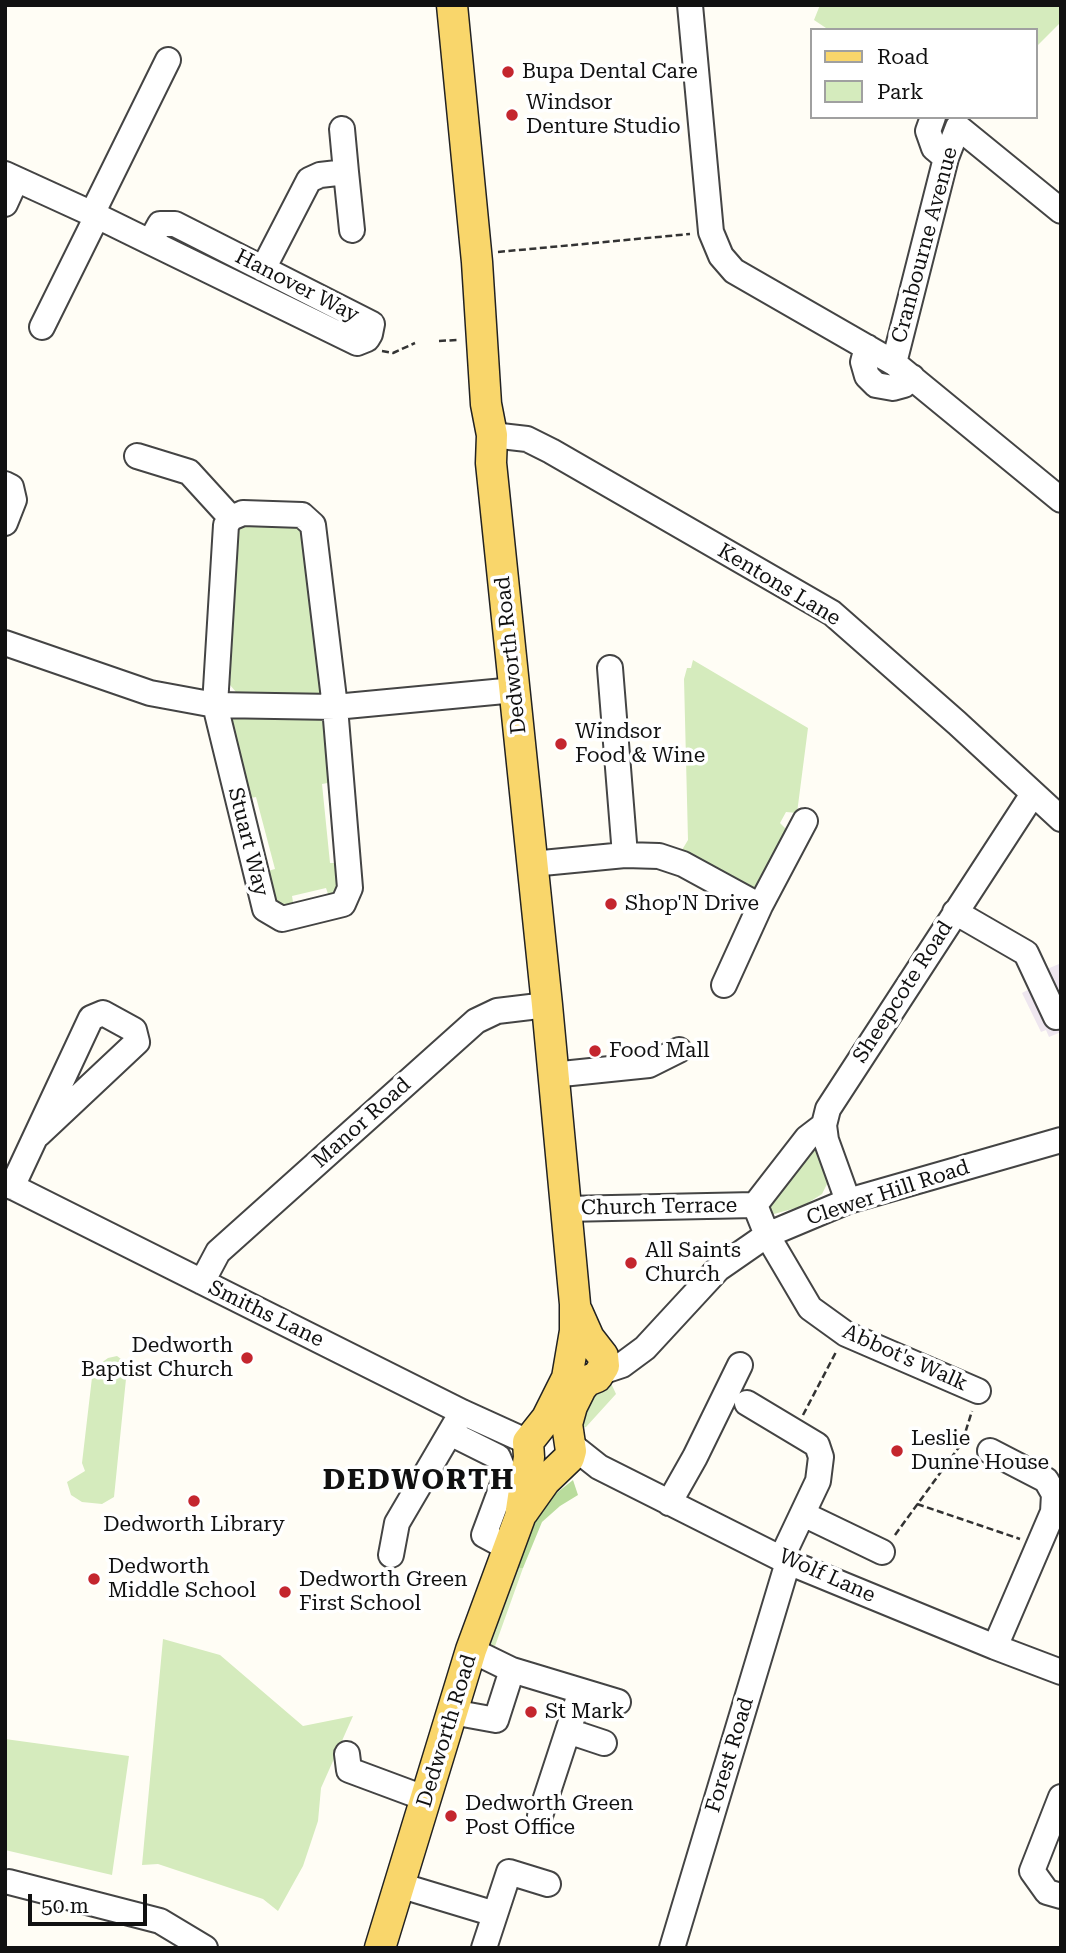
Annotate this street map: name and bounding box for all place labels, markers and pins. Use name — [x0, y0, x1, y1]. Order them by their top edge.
place label: Bupa Dental Care — [522, 59, 698, 85]
marker: Bupa Dental Care — [500, 64, 516, 80]
place label: Windsor Denture Studio — [526, 90, 681, 140]
marker: Windsor Denture Studio — [504, 107, 520, 123]
place label: Windsor Food & Wine — [575, 719, 705, 769]
marker: Windsor Food & Wine — [553, 736, 569, 752]
place label: Shop'N Drive — [625, 891, 759, 917]
marker: Shop'N Drive — [603, 896, 619, 912]
place label: Food Mall — [609, 1038, 709, 1064]
marker: Food Mall — [587, 1043, 603, 1059]
place label: All Saints Church — [645, 1238, 741, 1288]
marker: All Saints Church — [623, 1255, 639, 1271]
place label: Dedworth Baptist Church — [81, 1333, 233, 1383]
marker: Dedworth Baptist Church — [239, 1350, 255, 1366]
place label: Leslie Dunne House — [911, 1426, 1049, 1476]
marker: Leslie Dunne House — [889, 1443, 905, 1459]
marker: Dedworth Library — [186, 1493, 202, 1509]
place label: Dedworth Library — [103, 1512, 285, 1538]
place label: Dedworth Middle School — [108, 1554, 256, 1604]
place label: Dedworth Green First School — [299, 1567, 468, 1617]
marker: Dedworth Middle School — [86, 1571, 102, 1587]
marker: Dedworth Green First School — [277, 1584, 293, 1600]
place label: St Mark — [545, 1699, 624, 1725]
marker: St Mark — [523, 1704, 539, 1720]
place label: Dedworth Green Post Office — [465, 1791, 634, 1841]
marker: Dedworth Green Post Office — [443, 1808, 459, 1824]

